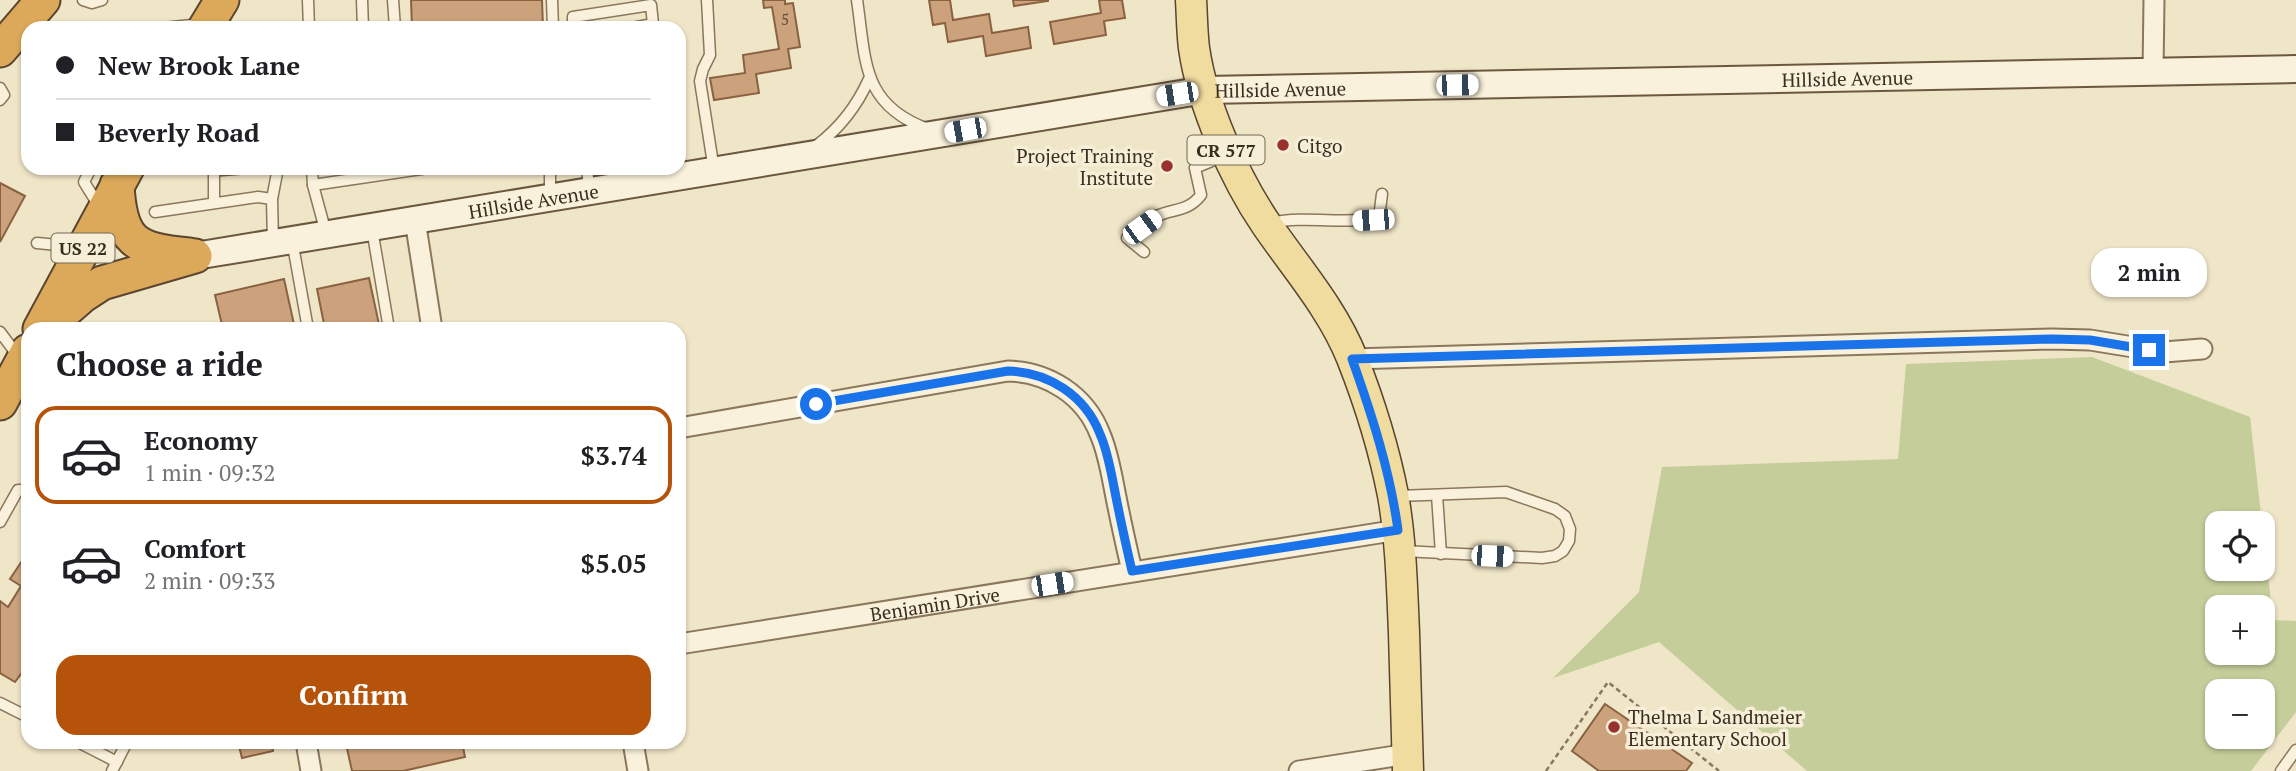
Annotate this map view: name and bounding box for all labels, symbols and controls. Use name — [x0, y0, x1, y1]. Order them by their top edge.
house number: 5 — [781, 8, 789, 30]
text: New Brook Lane — [98, 48, 300, 82]
street label: Hillside Avenue — [1781, 64, 1913, 91]
car — [1436, 74, 1479, 96]
street label: Hillside Avenue — [1214, 75, 1346, 102]
car — [1155, 80, 1200, 108]
text: Beverly Road — [98, 115, 260, 149]
car — [943, 116, 988, 144]
place label: Citgo — [1297, 133, 1343, 158]
road number: CR 577 — [1188, 135, 1264, 164]
marker: Citgo — [1275, 137, 1291, 153]
place label: Project Training Institute — [1016, 143, 1154, 190]
marker: Project Training Institute — [1159, 158, 1175, 174]
street label: Hillside Avenue — [466, 177, 600, 223]
car — [1119, 206, 1166, 248]
car — [1352, 208, 1395, 232]
road number: US 22 — [52, 234, 114, 262]
callout: 2 min — [2091, 248, 2207, 298]
text: 2 min — [2118, 257, 2180, 288]
route end — [2133, 334, 2165, 366]
text: Choose a ride — [56, 343, 263, 385]
route start — [800, 388, 832, 420]
text: Economy — [144, 423, 257, 457]
icon: car — [60, 424, 123, 487]
text: $3.74 — [581, 438, 647, 472]
text: 1 min · 09:32 — [144, 457, 276, 488]
map controls — [2205, 511, 2275, 749]
button: locate — [2205, 511, 2275, 581]
text: Comfort — [144, 531, 246, 565]
icon: car — [60, 532, 123, 595]
car — [1471, 545, 1514, 567]
text: $5.05 — [581, 546, 647, 580]
text: 2 min · 09:33 — [144, 565, 276, 596]
car — [1030, 570, 1075, 598]
street label: Benjamin Drive — [868, 581, 1001, 626]
button: + — [2205, 595, 2275, 665]
button: Confirm — [56, 655, 651, 735]
button: − — [2205, 679, 2275, 749]
place label: Thelma L Sandmeier Elementary School — [1628, 704, 1803, 751]
marker: Thelma L Sandmeier Elementary School — [1606, 719, 1622, 735]

